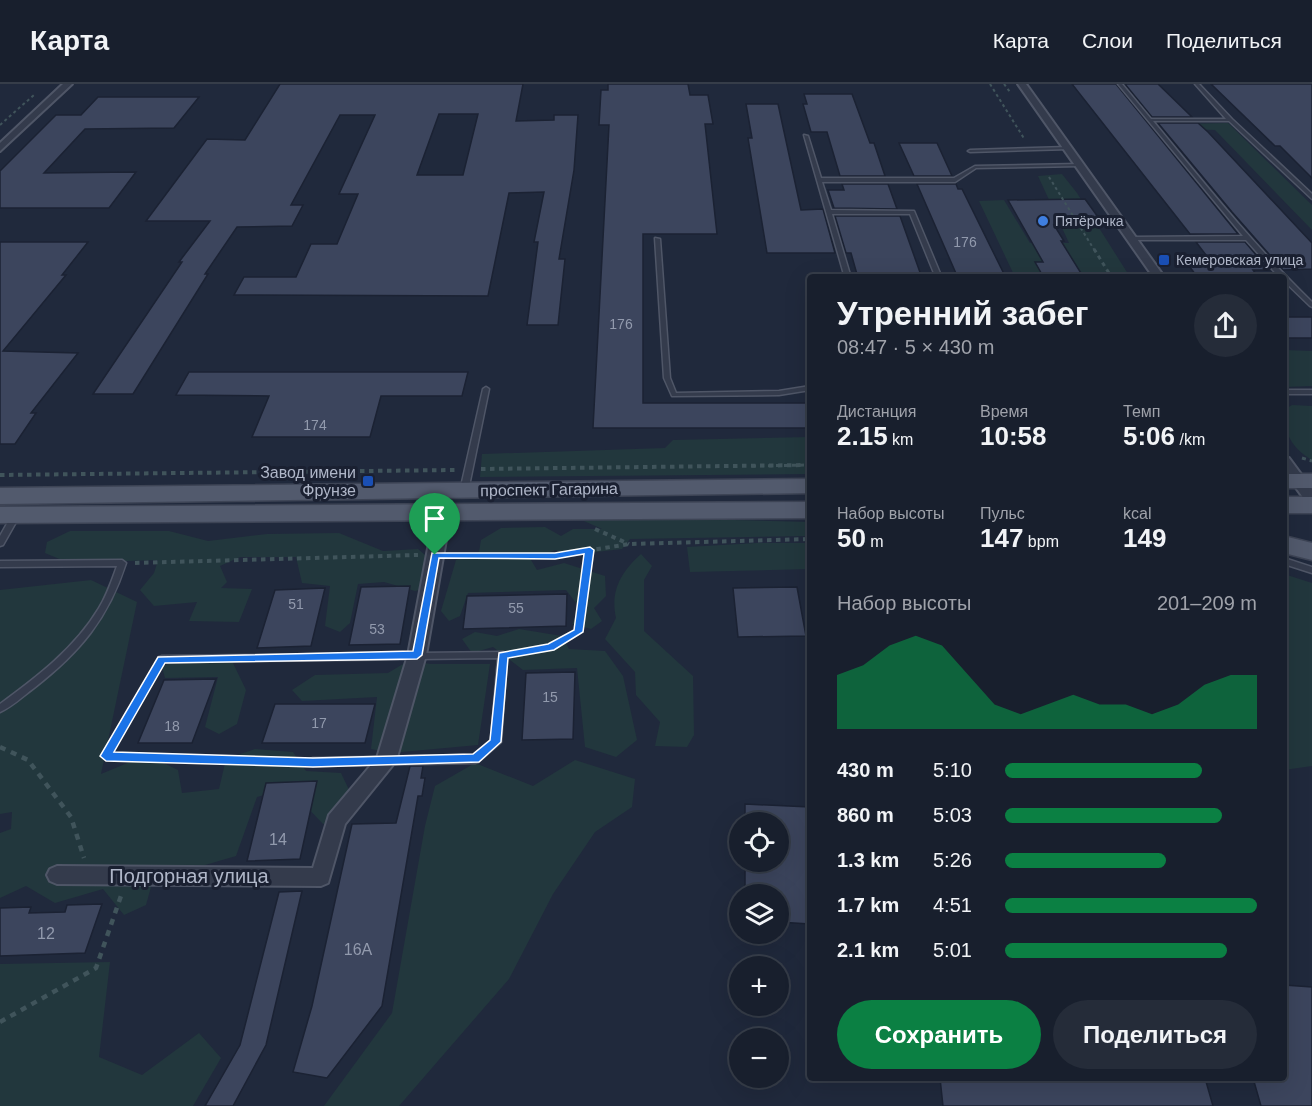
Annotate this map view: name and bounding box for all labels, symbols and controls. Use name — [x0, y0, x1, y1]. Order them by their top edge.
text: Карта — [30, 25, 109, 56]
text: Карта — [993, 29, 1049, 52]
text: Слои — [1082, 29, 1133, 52]
text: Поделиться — [1166, 29, 1282, 52]
place label: Пятёрочка — [1055, 213, 1124, 229]
marker: Пятёрочка — [1036, 214, 1050, 228]
house number: 176 — [953, 234, 977, 250]
place label: Кемеровская улица — [1176, 252, 1304, 268]
marker: Кемеровская улица — [1157, 253, 1171, 267]
button: share — [1194, 294, 1257, 357]
text: Утренний забег — [837, 295, 1089, 332]
house number: 176 — [609, 316, 633, 332]
text: 08:47 · 5 × 430 m — [837, 336, 994, 358]
text: Дистанция — [837, 403, 916, 420]
text: Время — [980, 403, 1028, 420]
text: Темп — [1123, 403, 1160, 420]
house number: 174 — [303, 417, 327, 433]
text: 2.15 — [837, 421, 888, 451]
text: 10:58 — [980, 421, 1047, 451]
text: 5:06 — [1123, 421, 1175, 451]
text: km — [888, 431, 913, 448]
text: /km — [1175, 431, 1205, 448]
place label: Завод имени Фрунзе — [260, 464, 356, 499]
marker: Завод имени Фрунзе — [361, 474, 375, 488]
street label: проспект Гагарина — [480, 480, 618, 499]
pin — [409, 493, 460, 555]
icon: arrive — [418, 502, 451, 535]
text: Набор высоты — [837, 505, 944, 522]
text: Пульс — [980, 505, 1025, 522]
text: kcal — [1123, 505, 1151, 522]
text: 50 — [837, 523, 866, 553]
text: 147 — [980, 523, 1023, 553]
text: 149 — [1123, 523, 1166, 553]
text: m — [866, 533, 884, 550]
text: bpm — [1023, 533, 1059, 550]
text: Набор высоты — [837, 592, 971, 614]
text: 201–209 m — [1157, 592, 1257, 614]
house number: 51 — [288, 596, 304, 612]
house number: 55 — [508, 600, 524, 616]
house number: 53 — [369, 621, 385, 637]
house number: 15 — [542, 689, 558, 705]
house number: 17 — [311, 715, 327, 731]
house number: 18 — [164, 718, 180, 734]
text: 430 m — [837, 759, 894, 781]
text: 5:10 — [933, 759, 972, 781]
text: 860 m — [837, 804, 894, 826]
text: 5:03 — [933, 804, 972, 826]
map controls — [729, 812, 789, 1088]
button: locate — [729, 812, 789, 872]
house number: 14 — [269, 831, 287, 848]
text: 1.3 km — [837, 849, 899, 871]
text: 5:26 — [933, 849, 972, 871]
street label: Подгорная улица — [109, 865, 270, 887]
button: layers — [729, 884, 789, 944]
text: 1.7 km — [837, 894, 899, 916]
text: 4:51 — [933, 894, 972, 916]
house number: 12 — [37, 925, 55, 942]
text: 2.1 km — [837, 939, 899, 961]
text: 5:01 — [933, 939, 972, 961]
house number: 16А — [344, 941, 373, 958]
button: + — [729, 956, 789, 1016]
button: Сохранить — [837, 1000, 1041, 1069]
button: Поделиться — [1053, 1000, 1257, 1069]
button: − — [729, 1028, 789, 1088]

